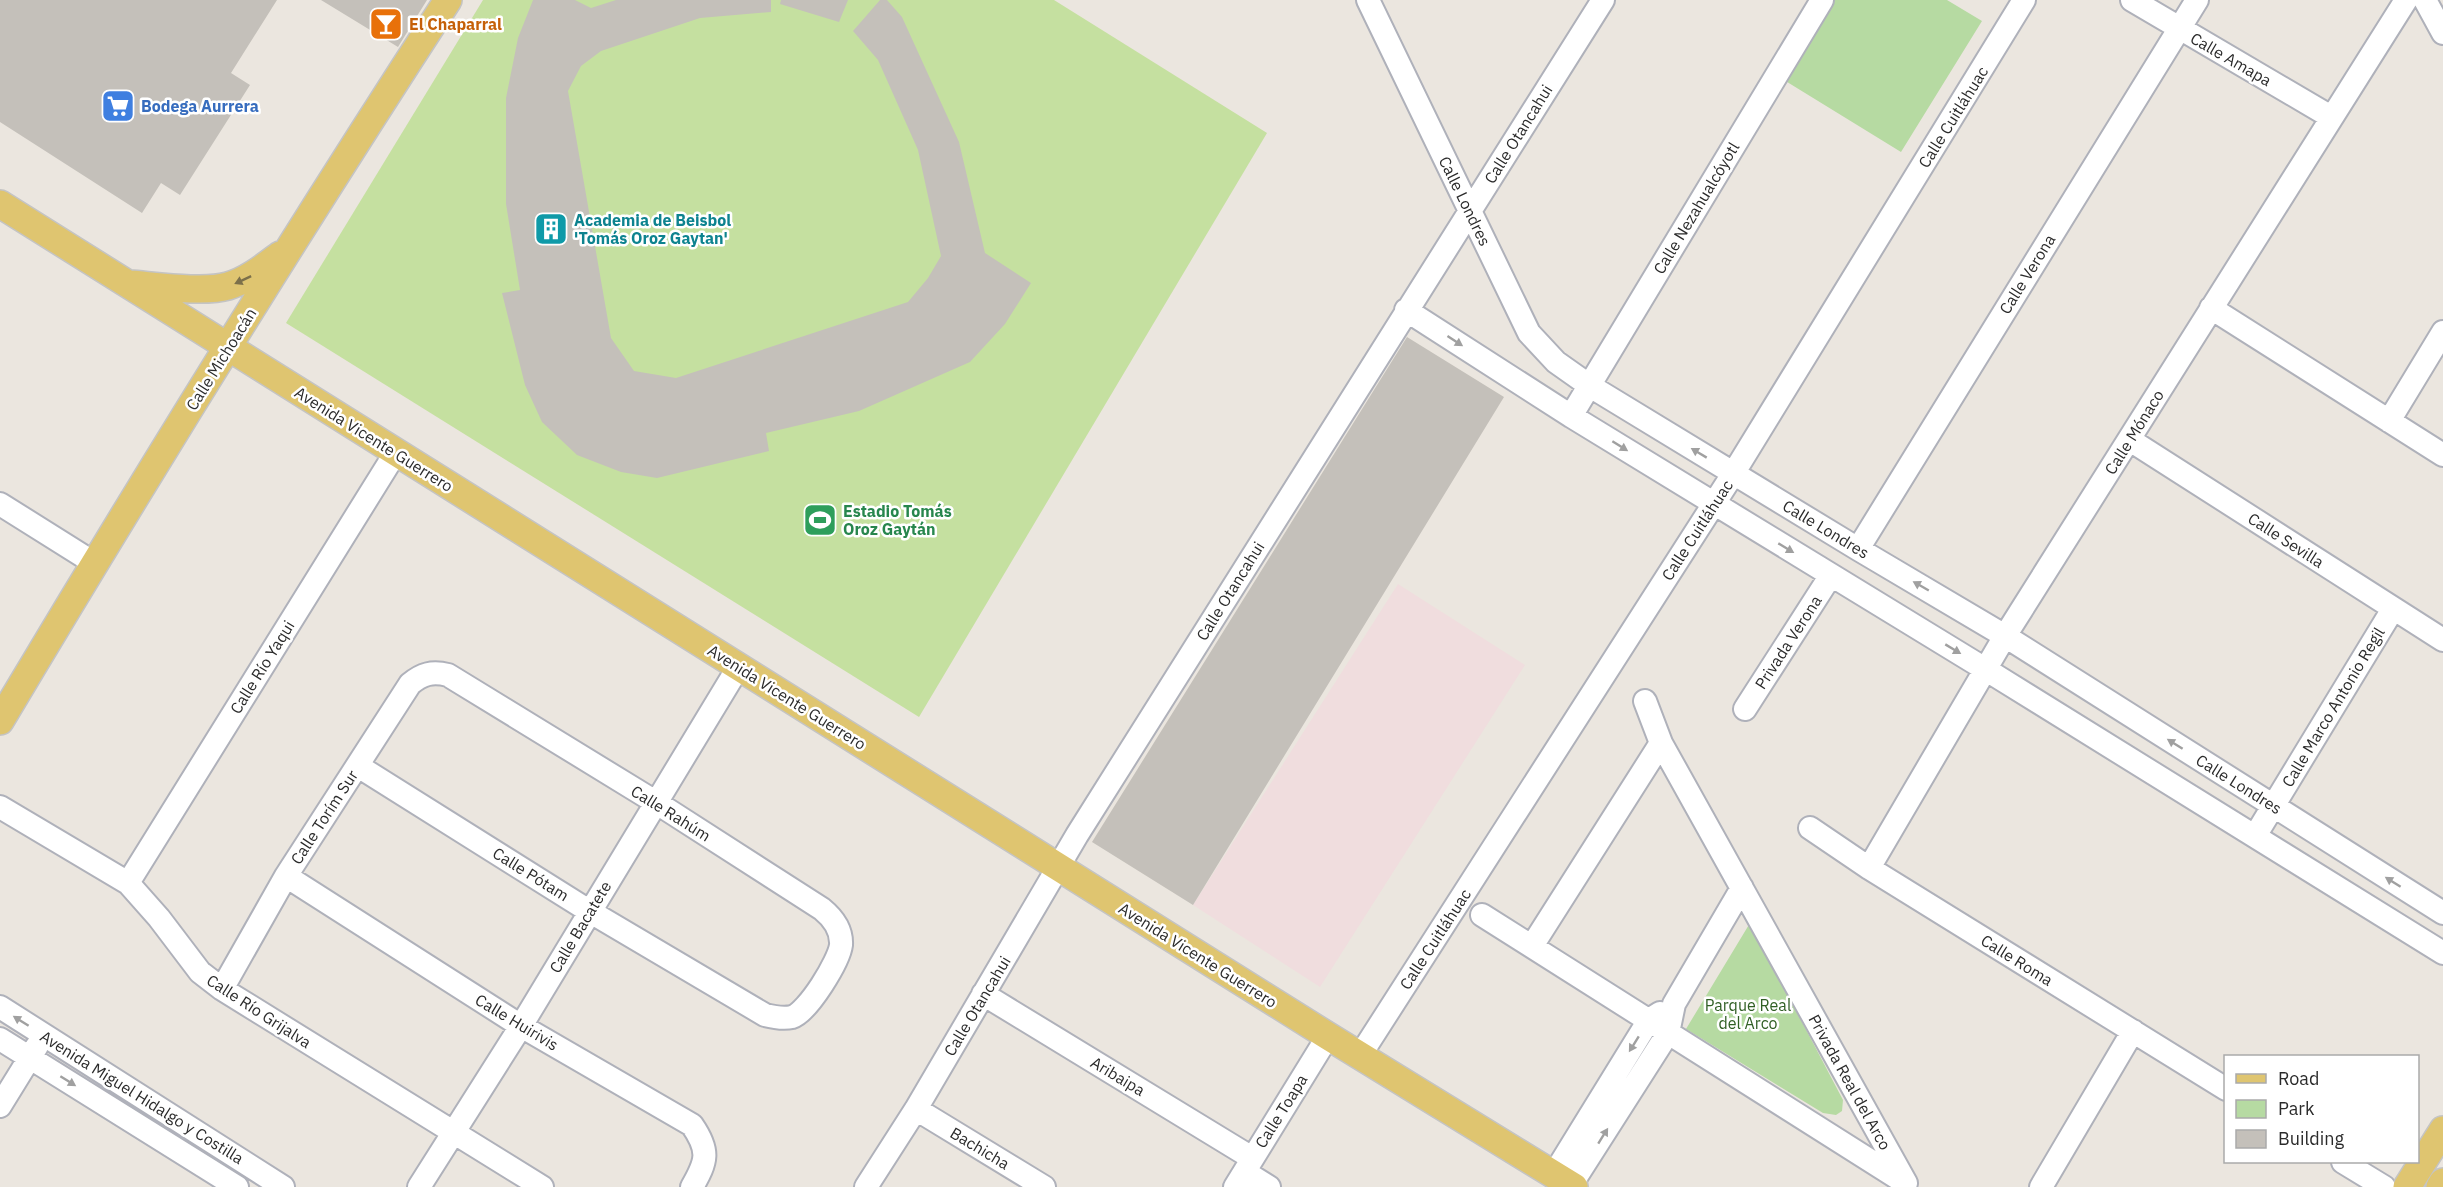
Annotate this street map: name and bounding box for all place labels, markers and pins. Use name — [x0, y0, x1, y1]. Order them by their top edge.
bar icon: El Chaparral — [368, 6, 404, 42]
place label: El Chaparral — [409, 14, 502, 34]
supermarket icon: Bodega Aurrera — [100, 88, 136, 124]
place label: Bodega Aurrera — [141, 96, 259, 116]
place label: Academia de Beisbol 'Tomás Oroz Gaytan' — [574, 210, 731, 248]
building icon: Academia de Beisbol 'Tomás Oroz Gaytan' — [533, 211, 569, 247]
place label: Estadio Tomás Oroz Gaytán — [843, 501, 952, 539]
sports icon: Estadio Tomás Oroz Gaytán — [802, 502, 838, 538]

